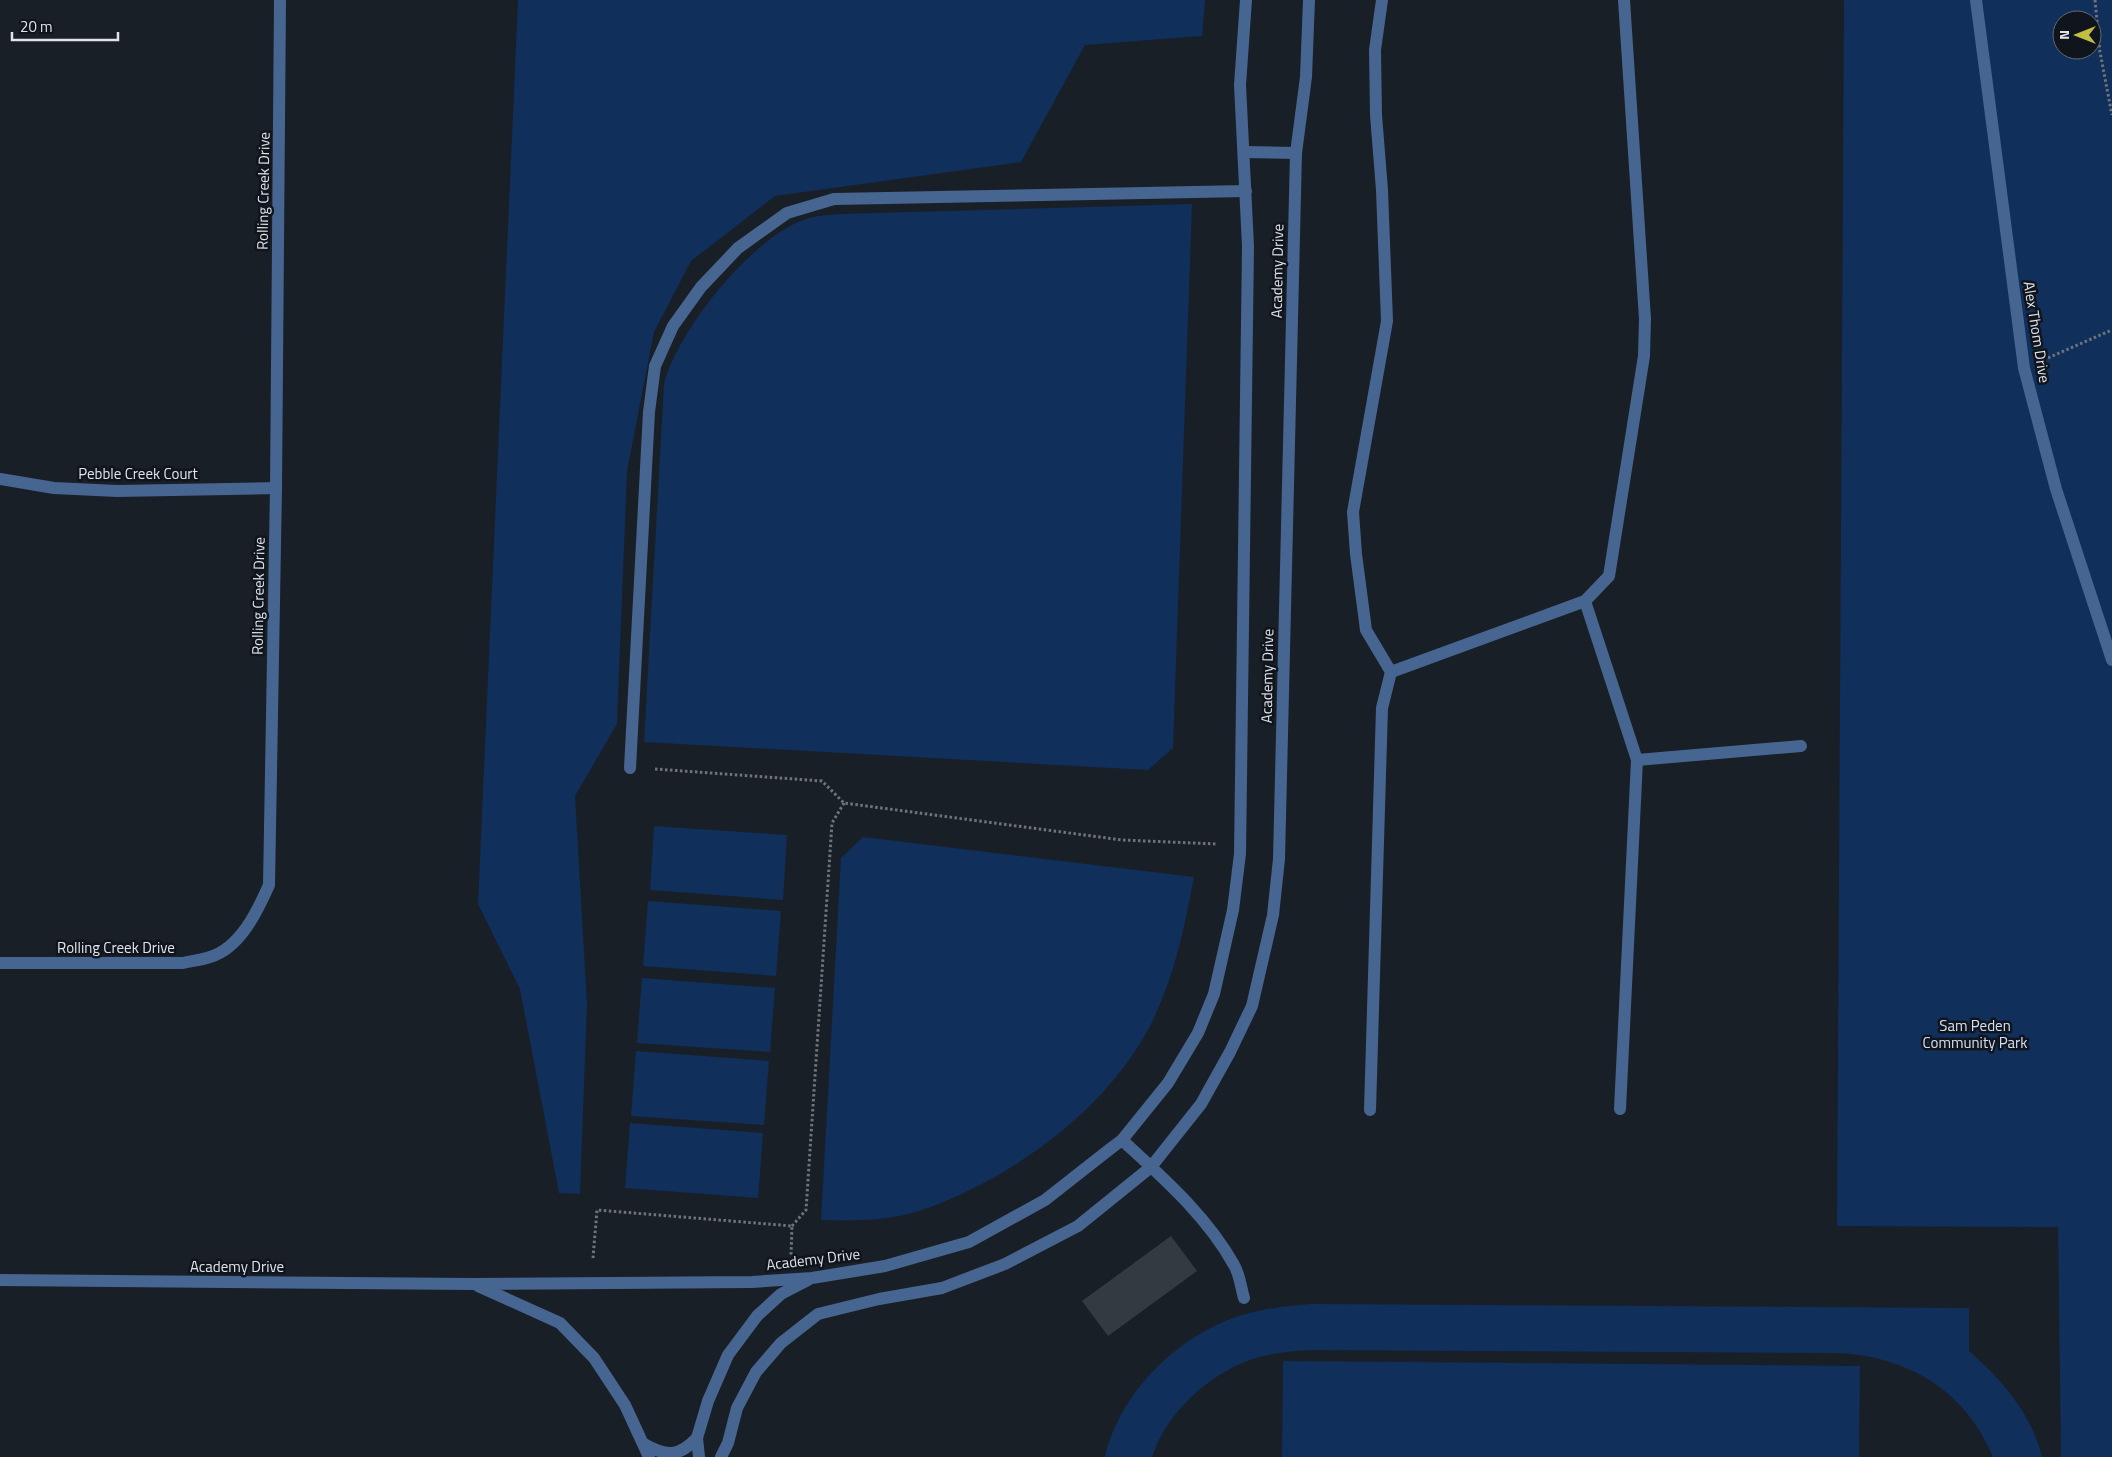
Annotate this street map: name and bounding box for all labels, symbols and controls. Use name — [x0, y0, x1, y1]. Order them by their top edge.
scale bar — [12, 10, 119, 42]
north arrow — [2052, 10, 2102, 60]
text: 20 m — [20, 15, 53, 38]
text: N — [2053, 30, 2074, 40]
street label: Rolling Creek Drive — [250, 132, 276, 250]
street label: Academy Drive — [1265, 224, 1289, 318]
street label: Alex Thom Drive — [2018, 280, 2056, 384]
street label: Pebble Creek Court — [78, 462, 199, 485]
street label: Rolling Creek Drive — [245, 537, 271, 655]
street label: Academy Drive — [1255, 629, 1279, 723]
street label: Rolling Creek Drive — [57, 936, 175, 959]
park label: Sam Peden Community Park — [1923, 1014, 2027, 1054]
street label: Academy Drive — [765, 1242, 861, 1276]
street label: Academy Drive — [190, 1255, 284, 1278]

